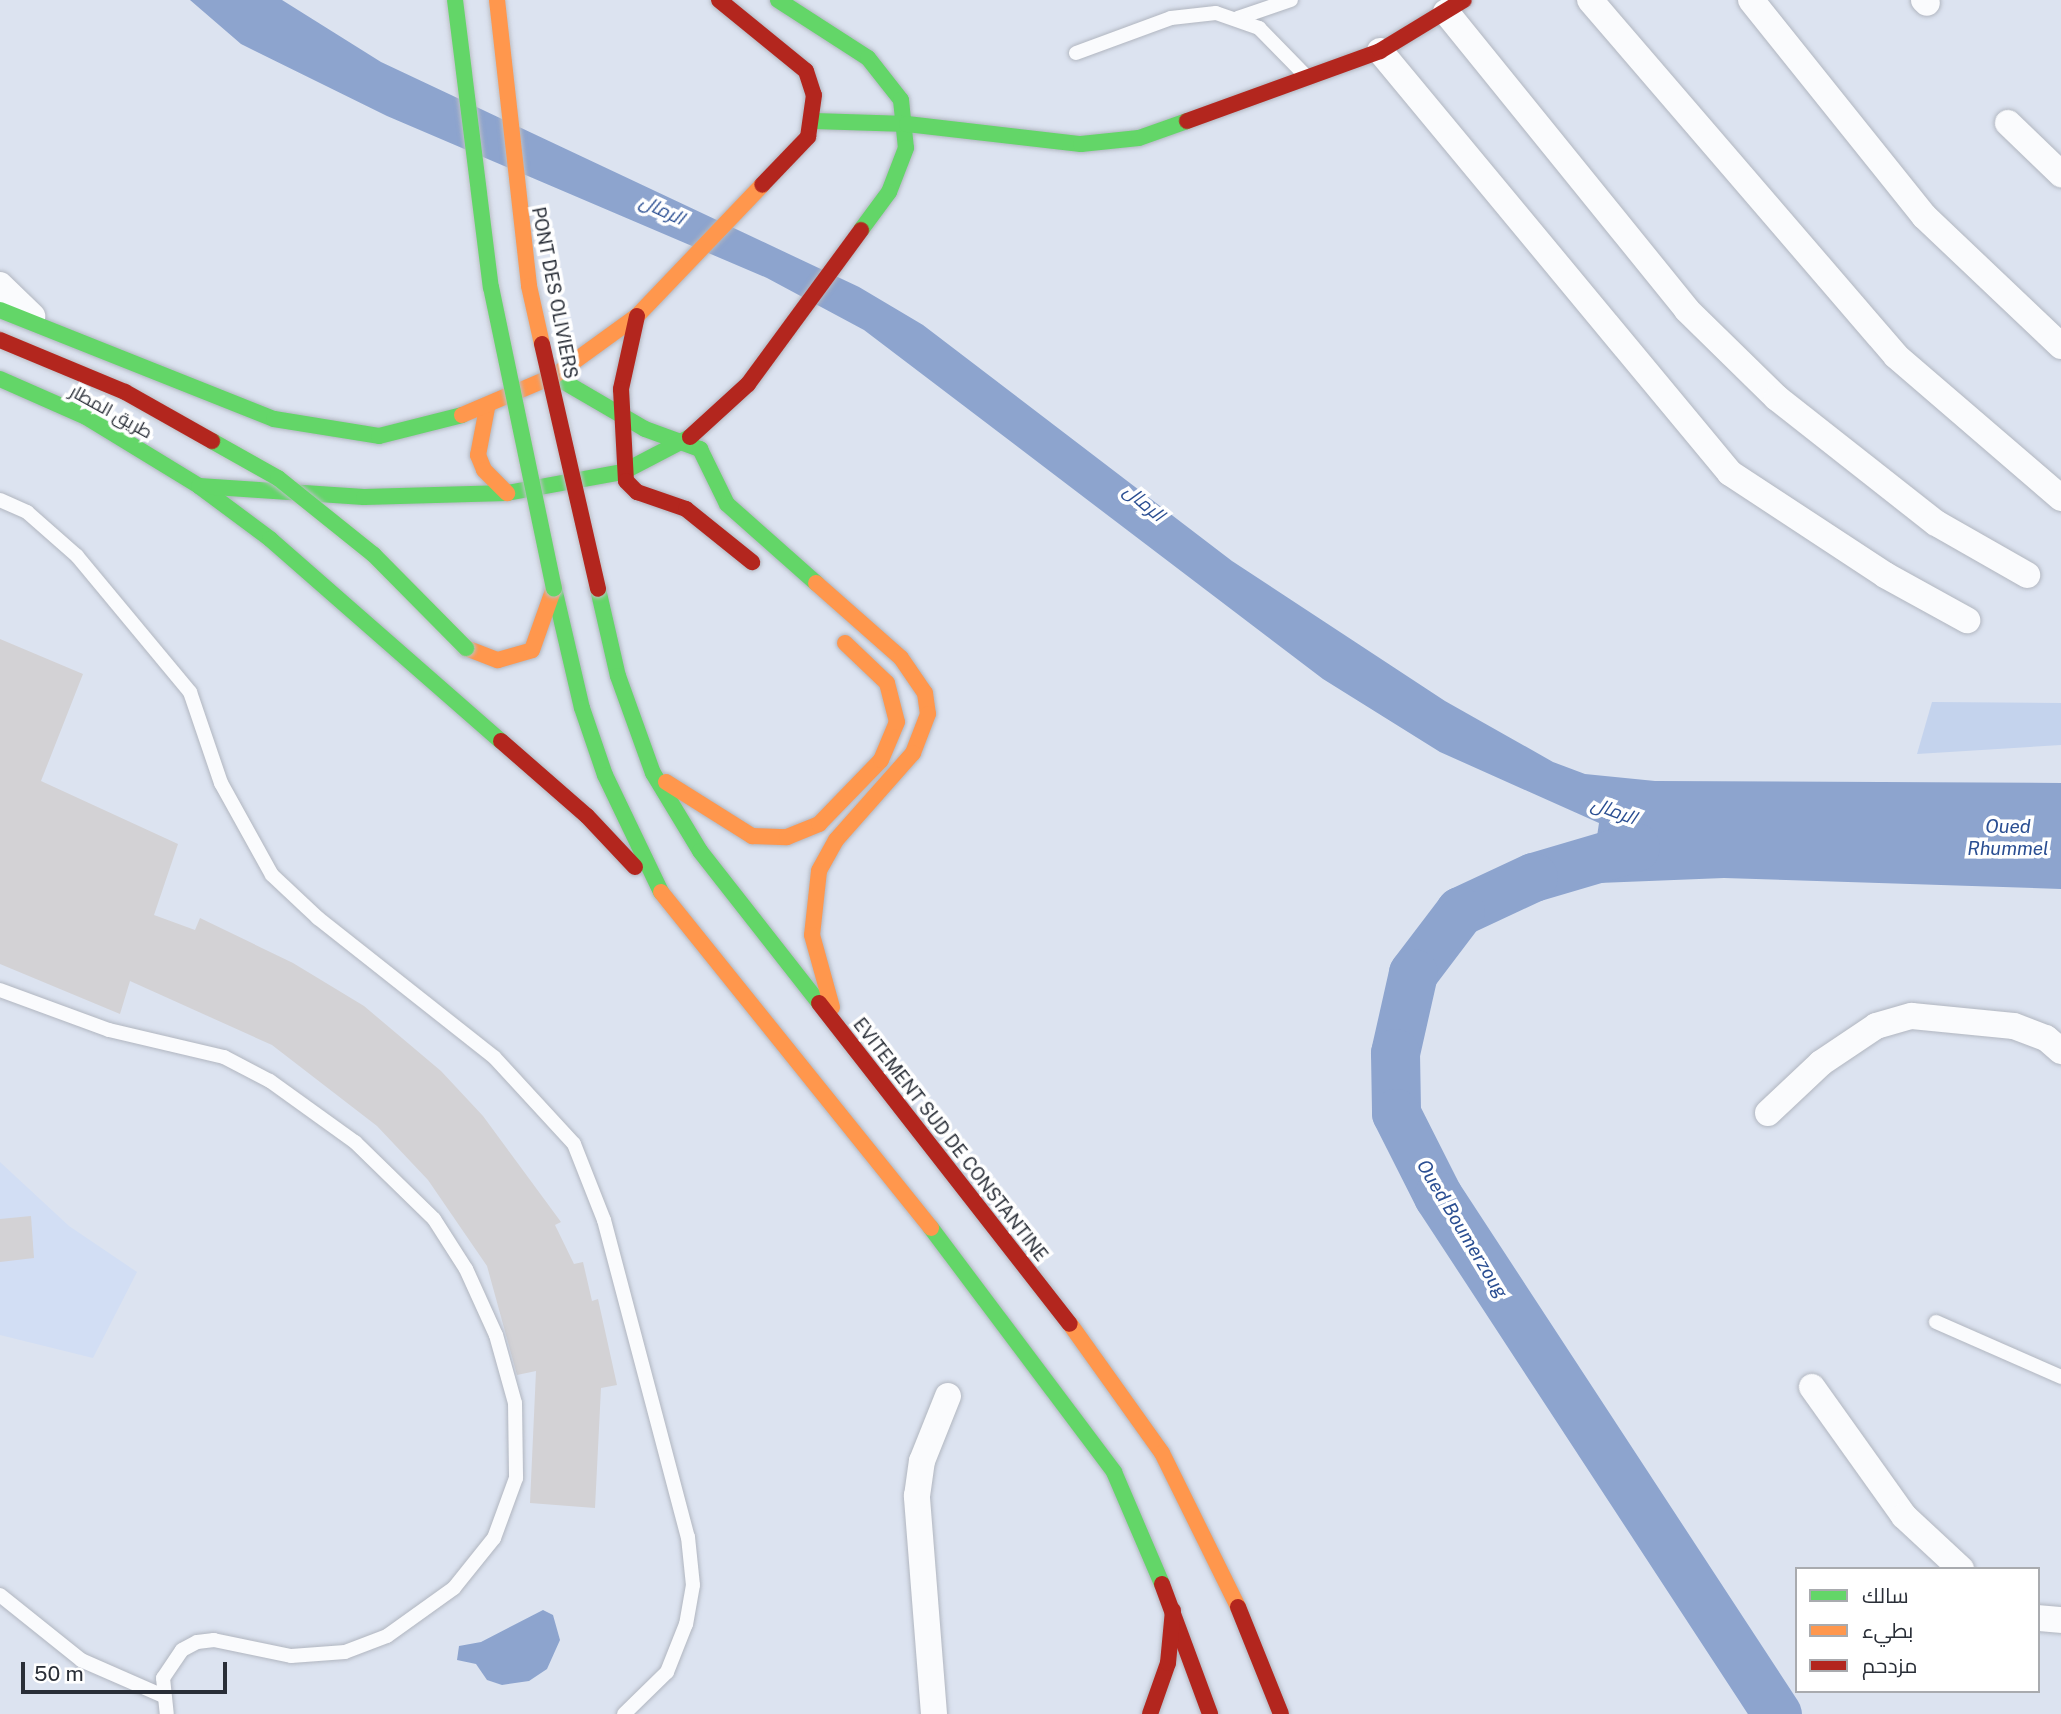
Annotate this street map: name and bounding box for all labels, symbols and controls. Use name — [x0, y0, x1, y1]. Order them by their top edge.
water label: الرمال — [636, 190, 688, 230]
street label: PONT DES OLIVIERS — [527, 205, 581, 381]
street label: طريق المطار — [66, 381, 156, 443]
water label: الرمال — [1119, 479, 1169, 527]
water label: الرمال — [1588, 792, 1640, 830]
water label: Oued Rhummel — [1967, 816, 2049, 860]
street label: EVITEMENT SUD DE CONSTANTINE — [848, 1014, 1052, 1266]
water label: Oued Boumerzoug — [1412, 1156, 1512, 1302]
legend — [1795, 1567, 2040, 1693]
text: سالك — [1862, 1583, 1909, 1608]
text: بطيء — [1862, 1618, 1913, 1643]
scale bar — [24, 1648, 231, 1692]
text: مزدحم — [1862, 1653, 1917, 1678]
text: 50 m — [34, 1661, 84, 1686]

